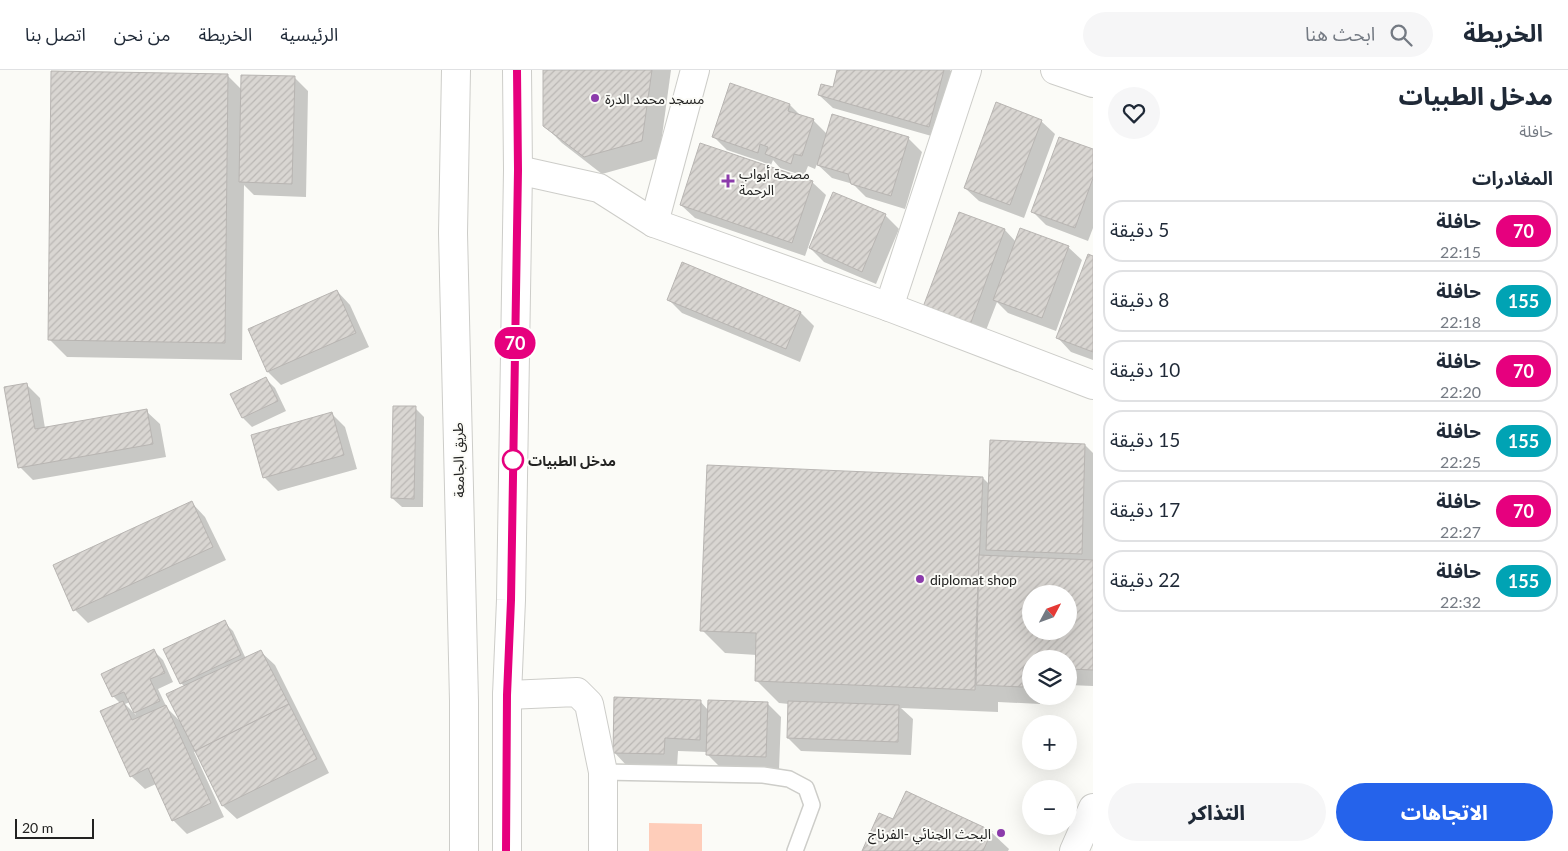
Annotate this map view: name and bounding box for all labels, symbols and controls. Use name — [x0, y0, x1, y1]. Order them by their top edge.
search box — [1083, 12, 1433, 57]
text: الخريطة — [1463, 18, 1543, 47]
icon: search — [1387, 21, 1415, 49]
text: ابحث هنا — [1305, 22, 1375, 45]
text: اتصل بنا — [25, 23, 86, 45]
text: من نحن — [114, 23, 170, 45]
text: الخريطة — [198, 23, 252, 45]
text: الرئيسية — [280, 23, 338, 45]
text: مدخل الطبيات — [1398, 81, 1553, 110]
button: heart — [1108, 87, 1160, 139]
place label: مسجد محمد الدرة — [605, 90, 704, 108]
marker: مسجد محمد الدرة — [589, 92, 601, 104]
text: حافلة — [1519, 121, 1553, 140]
place label: مصحة أبواب الرحمة — [739, 165, 810, 199]
text: المغادرات — [1472, 166, 1553, 189]
marker: مصحة أبواب الرحمة — [721, 174, 735, 188]
text: حافلة — [1436, 209, 1481, 232]
text: 5 دقيقة — [1110, 218, 1169, 241]
text: 70 — [1513, 220, 1534, 242]
text: 22:15 — [1440, 242, 1481, 261]
text: حافلة — [1436, 279, 1481, 302]
text: 8 دقيقة — [1110, 288, 1169, 311]
text: 155 — [1508, 290, 1539, 312]
text: 22:18 — [1440, 312, 1481, 331]
line badge: 70 — [492, 327, 538, 359]
text: 70 — [505, 332, 525, 354]
text: حافلة — [1436, 349, 1481, 372]
text: 10 دقيقة — [1110, 358, 1180, 381]
text: 70 — [1513, 360, 1534, 382]
text: 22:20 — [1440, 382, 1481, 401]
text: حافلة — [1436, 419, 1481, 442]
street label: طريق الجامعة — [449, 422, 469, 498]
text: 15 دقيقة — [1110, 428, 1180, 451]
text: 155 — [1508, 430, 1539, 452]
marker: مدخل الطبيات — [502, 449, 524, 471]
place label: مدخل الطبيات — [528, 452, 616, 469]
text: 22:25 — [1440, 452, 1481, 471]
text: حافلة — [1436, 489, 1481, 512]
text: 17 دقيقة — [1110, 498, 1180, 521]
text: 70 — [1513, 500, 1534, 522]
text: 22:27 — [1440, 522, 1481, 541]
text: حافلة — [1436, 559, 1481, 582]
text: 22 دقيقة — [1110, 568, 1180, 591]
text: 155 — [1508, 570, 1539, 592]
place label: diplomat shop — [930, 571, 1017, 588]
marker: diplomat shop — [914, 573, 926, 585]
north arrow — [1022, 585, 1078, 640]
map controls — [1022, 585, 1077, 835]
text: 22:32 — [1440, 592, 1481, 611]
button: layers — [1022, 650, 1077, 705]
button: + — [1022, 715, 1077, 770]
button: − — [1022, 780, 1077, 835]
button: التذاكر — [1108, 783, 1326, 841]
button: الاتجاهات — [1336, 783, 1553, 841]
scale bar — [15, 816, 94, 839]
text: 20 m — [22, 819, 53, 836]
place label: البحث الجنائي -الفرناج — [868, 825, 991, 845]
marker: البحث الجنائي -الفرناج — [995, 827, 1007, 839]

